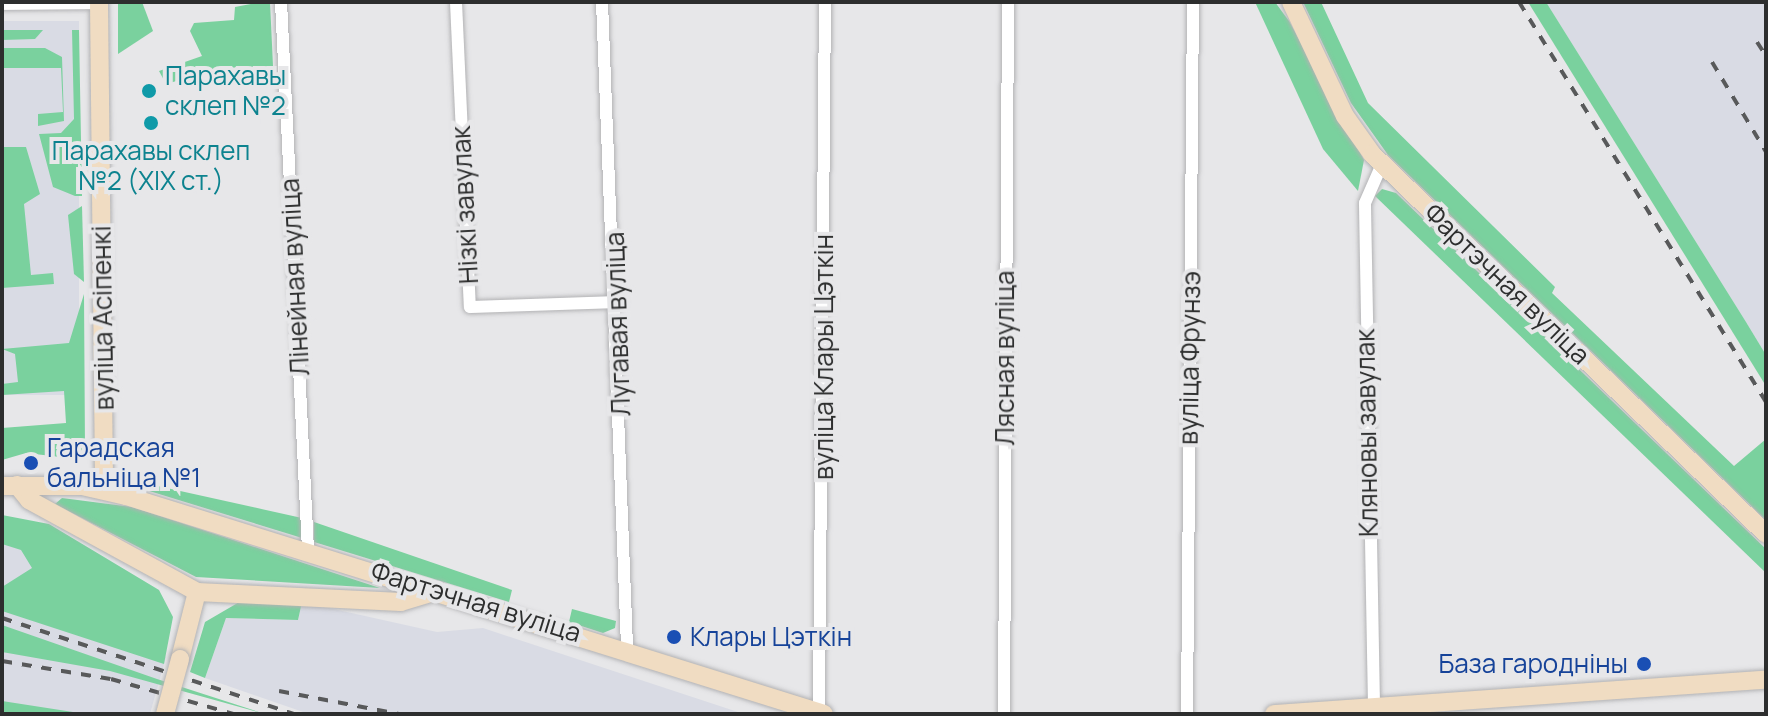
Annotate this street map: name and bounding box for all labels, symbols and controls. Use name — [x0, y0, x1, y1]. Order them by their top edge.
place label: Парахавы склеп №2 — [165, 60, 286, 122]
marker: Парахавы склеп №2 — [140, 82, 158, 100]
marker: Парахавы склеп №2 (XIX ст.) — [142, 114, 160, 132]
street label: Нізкі завулак — [445, 125, 485, 285]
place label: Парахавы склеп №2 (XIX ст.) — [52, 135, 250, 196]
street label: Лінейная вуліца — [274, 177, 316, 377]
street label: Фартэчная вуліца — [1418, 197, 1596, 371]
street label: вуліца Асіпенкі — [86, 225, 120, 411]
street label: Лугавая вуліца — [599, 231, 637, 417]
street label: вуліца Клары Цэткін — [808, 234, 840, 480]
street label: Лясная вуліца — [989, 271, 1021, 445]
street label: вуліца Фрунзэ — [1173, 271, 1207, 445]
street label: Кляновы завулак — [1350, 329, 1384, 537]
place label: Гарадская бальніца №1 — [47, 432, 201, 494]
marker: Гарадская бальніца №1 — [22, 454, 40, 472]
street label: Фартэчная вуліца — [367, 555, 585, 649]
place label: Клары Цэткін — [690, 621, 852, 653]
marker: Клары Цэткін — [665, 628, 683, 646]
place label: База гародніны — [1438, 648, 1628, 680]
marker: База гародніны — [1635, 655, 1653, 673]

